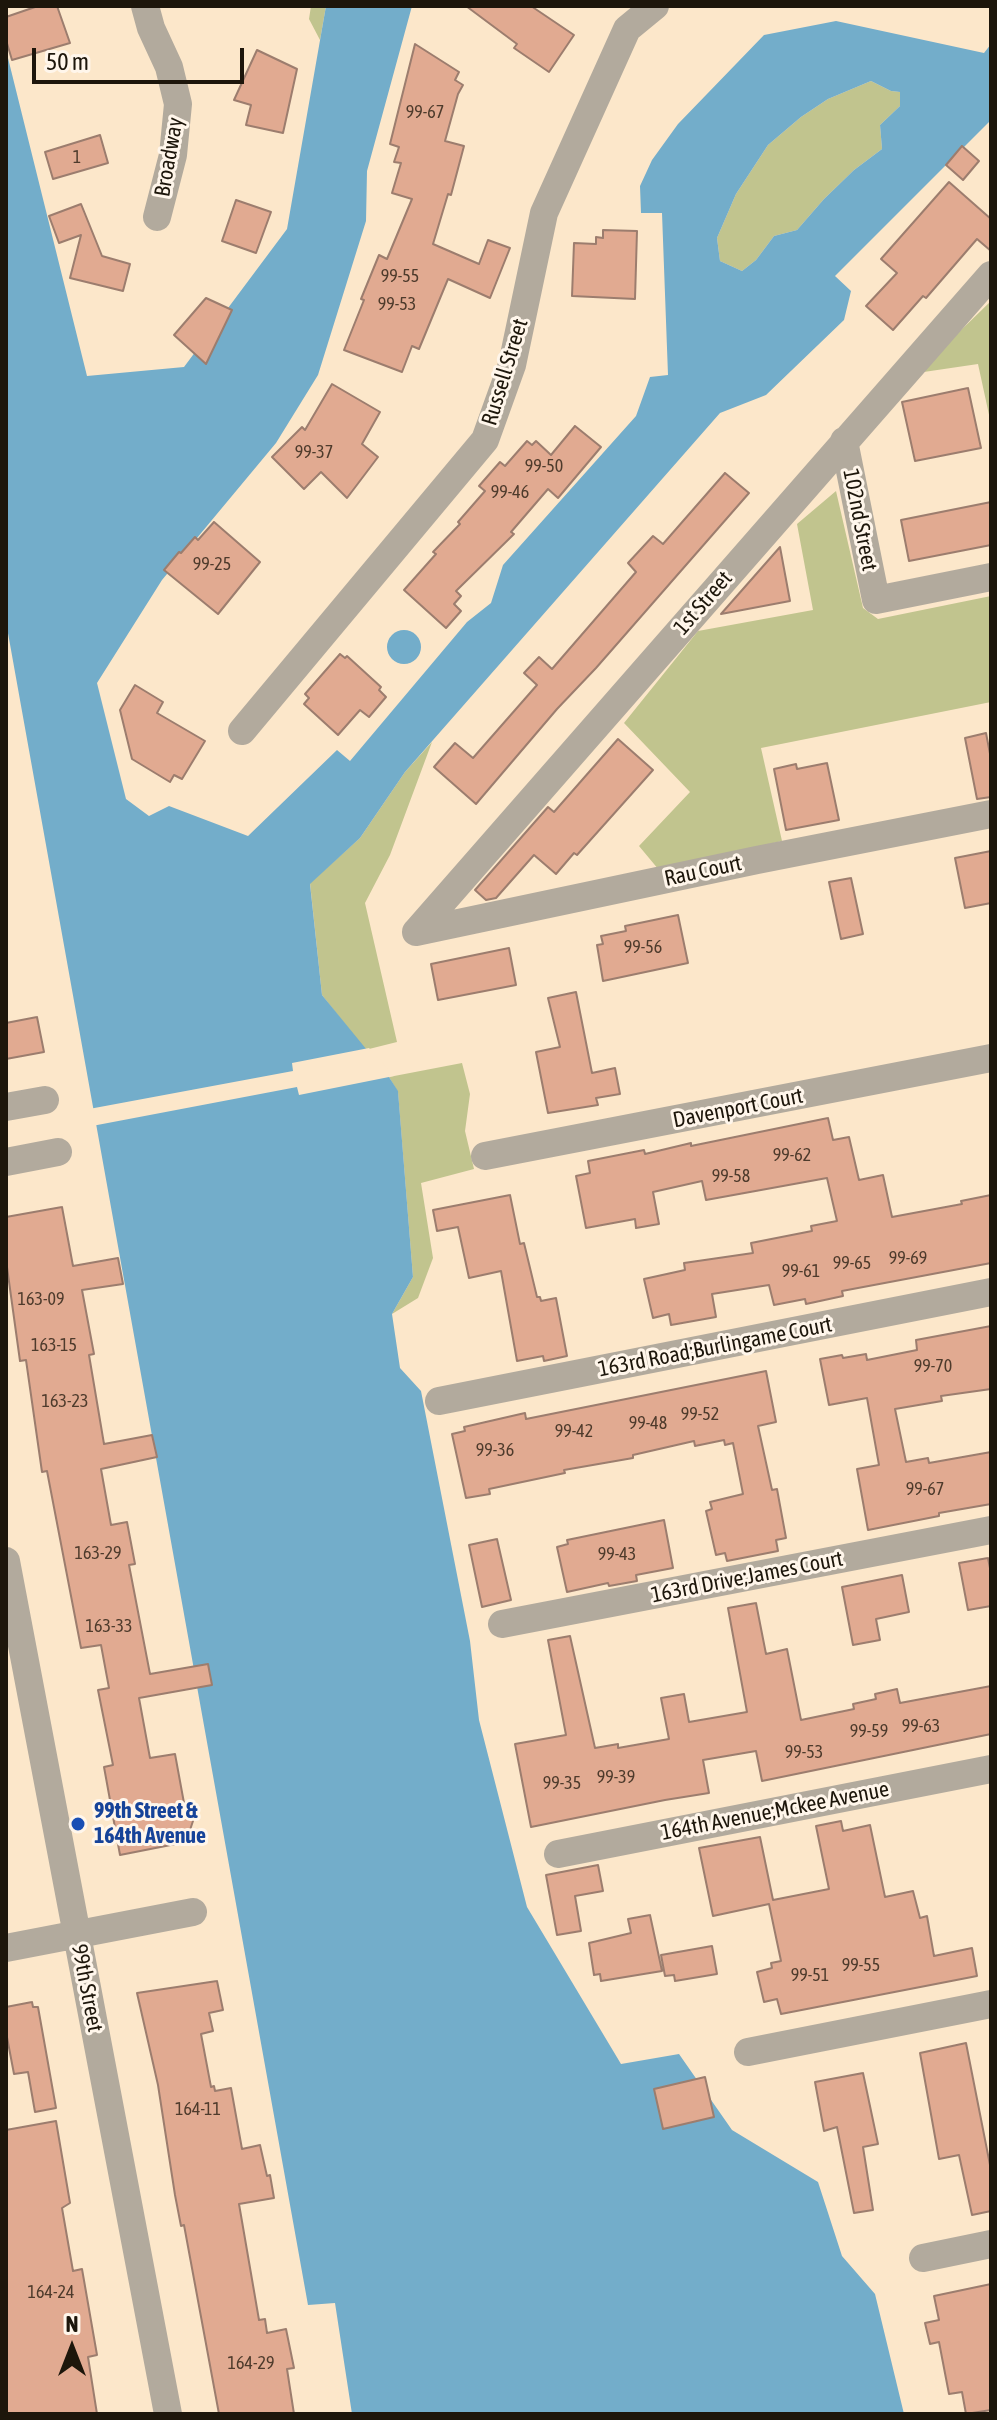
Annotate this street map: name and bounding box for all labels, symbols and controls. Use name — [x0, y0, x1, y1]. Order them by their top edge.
scale bar — [36, 32, 248, 82]
text: 50 m — [46, 48, 89, 75]
house number: 99-67 — [406, 101, 444, 123]
street label: Broadway — [149, 115, 189, 199]
house number: 1 — [73, 146, 81, 168]
house number: 99-55 — [381, 265, 419, 287]
house number: 99-53 — [378, 293, 416, 315]
street label: Russell Street — [476, 316, 534, 428]
house number: 99-37 — [295, 441, 333, 463]
house number: 99-50 — [525, 455, 563, 477]
street label: 102nd Street — [837, 467, 883, 573]
house number: 99-46 — [491, 481, 529, 503]
house number: 99-25 — [193, 553, 231, 575]
street label: 1st Street — [668, 566, 738, 640]
street label: Rau Court — [662, 850, 744, 892]
house number: 99-56 — [624, 936, 662, 958]
street label: Davenport Court — [671, 1082, 805, 1134]
house number: 99-62 — [773, 1144, 811, 1166]
house number: 99-58 — [712, 1165, 750, 1187]
house number: 99-69 — [889, 1247, 927, 1269]
house number: 99-65 — [833, 1252, 871, 1274]
house number: 99-61 — [782, 1260, 820, 1282]
house number: 163-09 — [18, 1288, 64, 1310]
street label: 163rd Road;Burlingame Court — [596, 1311, 834, 1383]
house number: 163-15 — [31, 1334, 77, 1356]
house number: 99-70 — [914, 1355, 952, 1377]
house number: 163-23 — [42, 1390, 88, 1412]
house number: 99-52 — [681, 1403, 719, 1425]
house number: 99-48 — [629, 1412, 667, 1434]
house number: 99-42 — [555, 1420, 593, 1442]
house number: 99-36 — [476, 1439, 514, 1461]
house number: 99-67 — [906, 1478, 944, 1500]
house number: 163-29 — [75, 1542, 121, 1564]
house number: 99-43 — [598, 1543, 636, 1565]
street label: 163rd Drive;James Court — [649, 1545, 845, 1609]
house number: 163-33 — [86, 1615, 132, 1637]
house number: 99-63 — [902, 1715, 940, 1737]
house number: 99-59 — [850, 1720, 888, 1742]
house number: 99-53 — [785, 1741, 823, 1763]
house number: 99-39 — [597, 1766, 635, 1788]
house number: 99-35 — [543, 1772, 581, 1794]
street label: 164th Avenue;Mckee Avenue — [659, 1776, 891, 1846]
place label: 99th Street & 164th Avenue — [94, 1798, 206, 1850]
marker: 99th Street & 164th Avenue — [69, 1815, 87, 1833]
street label: 99th Street — [66, 1942, 108, 2034]
house number: 99-55 — [842, 1954, 880, 1976]
house number: 99-51 — [791, 1964, 829, 1986]
house number: 164-11 — [175, 2098, 221, 2120]
house number: 164-24 — [28, 2281, 74, 2303]
north arrow — [32, 2308, 112, 2388]
text: N — [66, 2311, 78, 2337]
house number: 164-29 — [228, 2352, 274, 2374]

